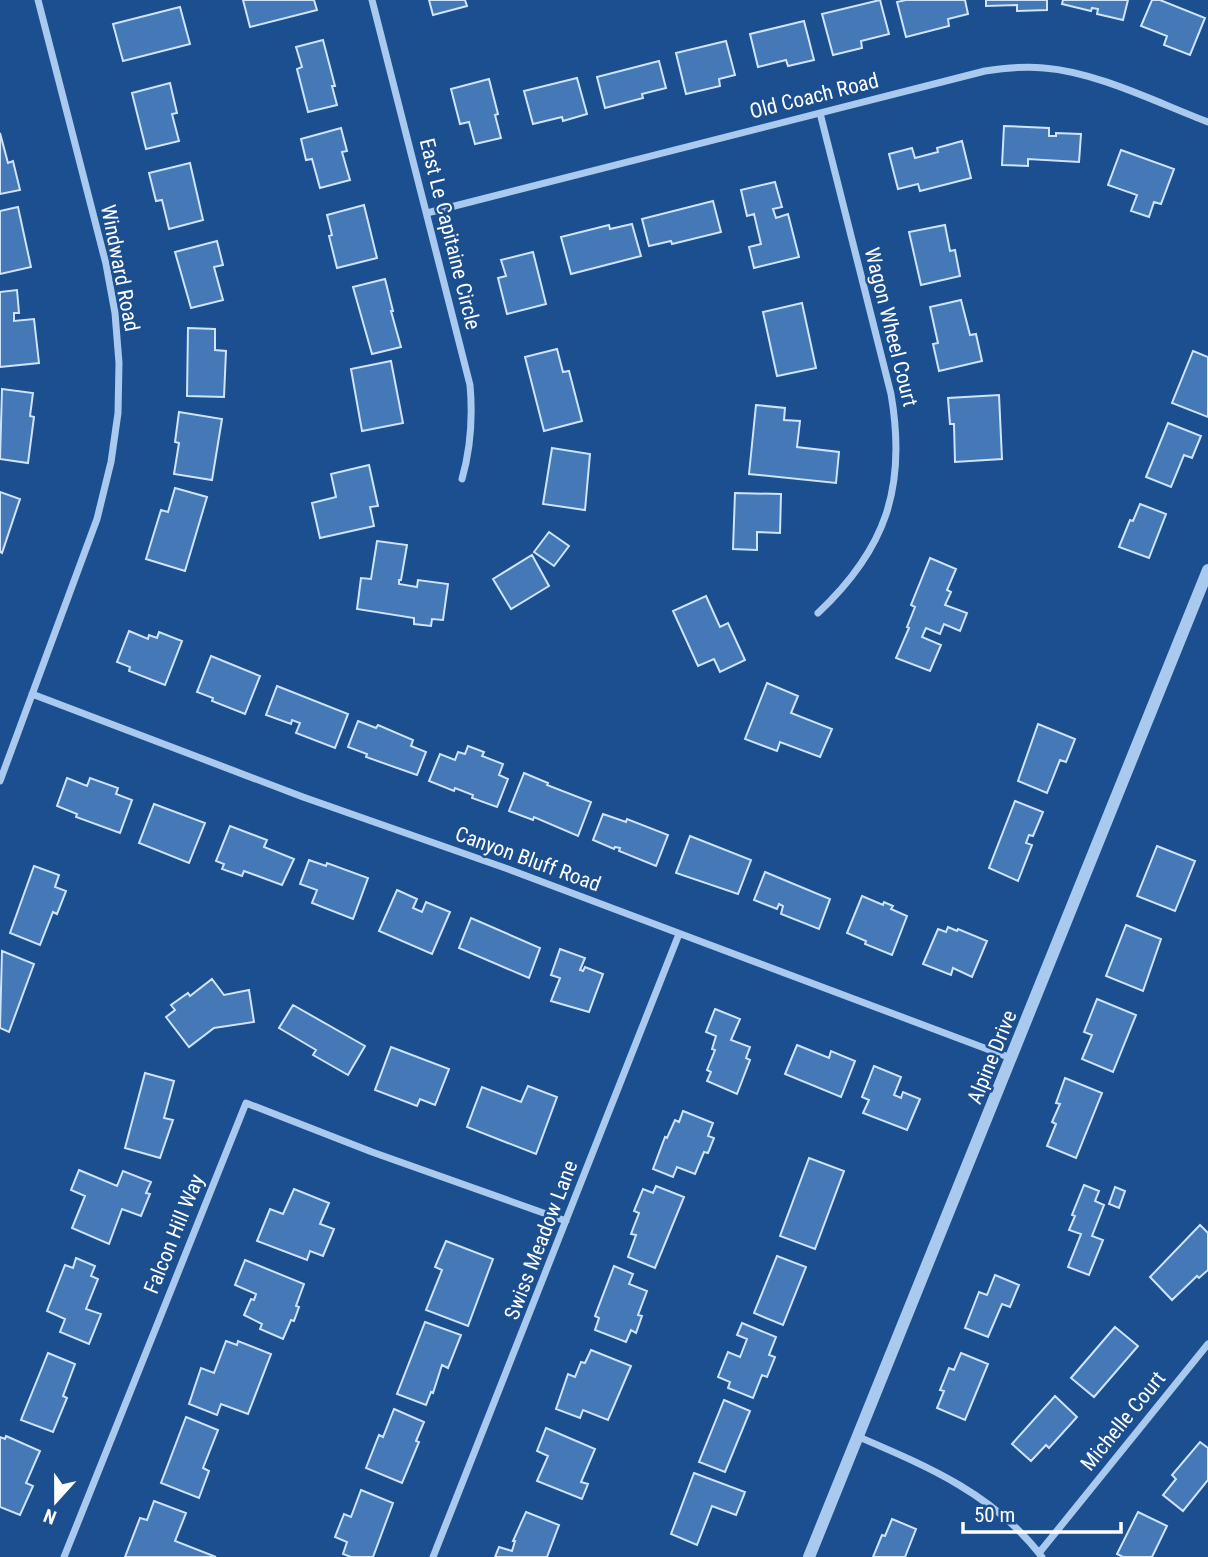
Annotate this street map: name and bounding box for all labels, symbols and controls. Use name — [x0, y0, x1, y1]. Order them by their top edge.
street label: Old Coach Road — [747, 68, 881, 124]
street label: East Le Capitaine Circle — [415, 136, 485, 332]
street label: Windward Road — [96, 203, 144, 333]
street label: Wagon Wheel Court — [860, 245, 922, 409]
street label: Canyon Bluff Road — [452, 822, 604, 896]
street label: Alpine Drive — [962, 1007, 1022, 1107]
street label: Swiss Meadow Lane — [500, 1157, 582, 1323]
street label: Falcon Hill Way — [139, 1171, 209, 1297]
street label: Michelle Court — [1076, 1367, 1170, 1475]
north arrow — [21, 1466, 91, 1536]
scale bar — [963, 1490, 1120, 1534]
text: 50 m — [974, 1503, 1015, 1527]
text: N — [41, 1504, 60, 1529]

